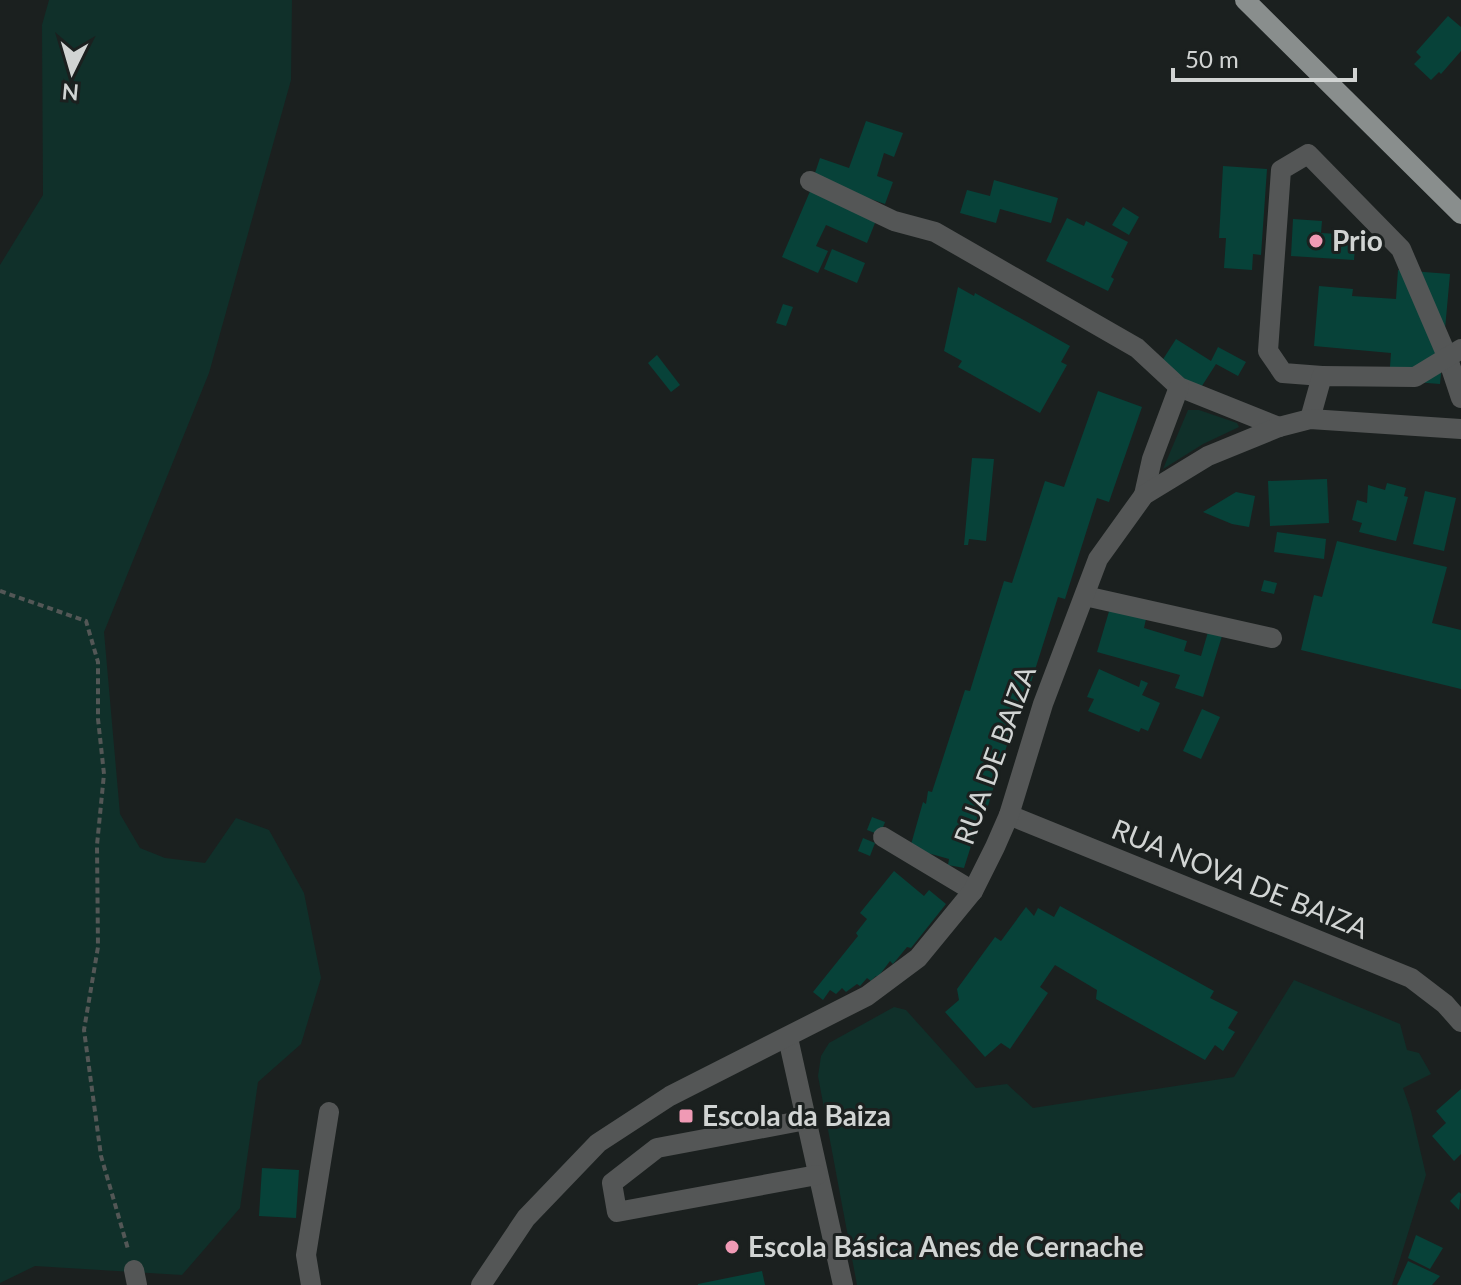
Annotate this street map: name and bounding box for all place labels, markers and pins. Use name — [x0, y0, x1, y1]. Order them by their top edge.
place label: Prio — [1332, 223, 1383, 257]
marker: Prio — [1307, 232, 1325, 250]
place label: Escola da Baiza — [702, 1098, 891, 1132]
marker: Escola da Baiza — [677, 1107, 695, 1125]
place label: Escola Básica Anes de Cernache — [748, 1229, 1144, 1263]
marker: Escola Básica Anes de Cernache — [723, 1238, 741, 1256]

